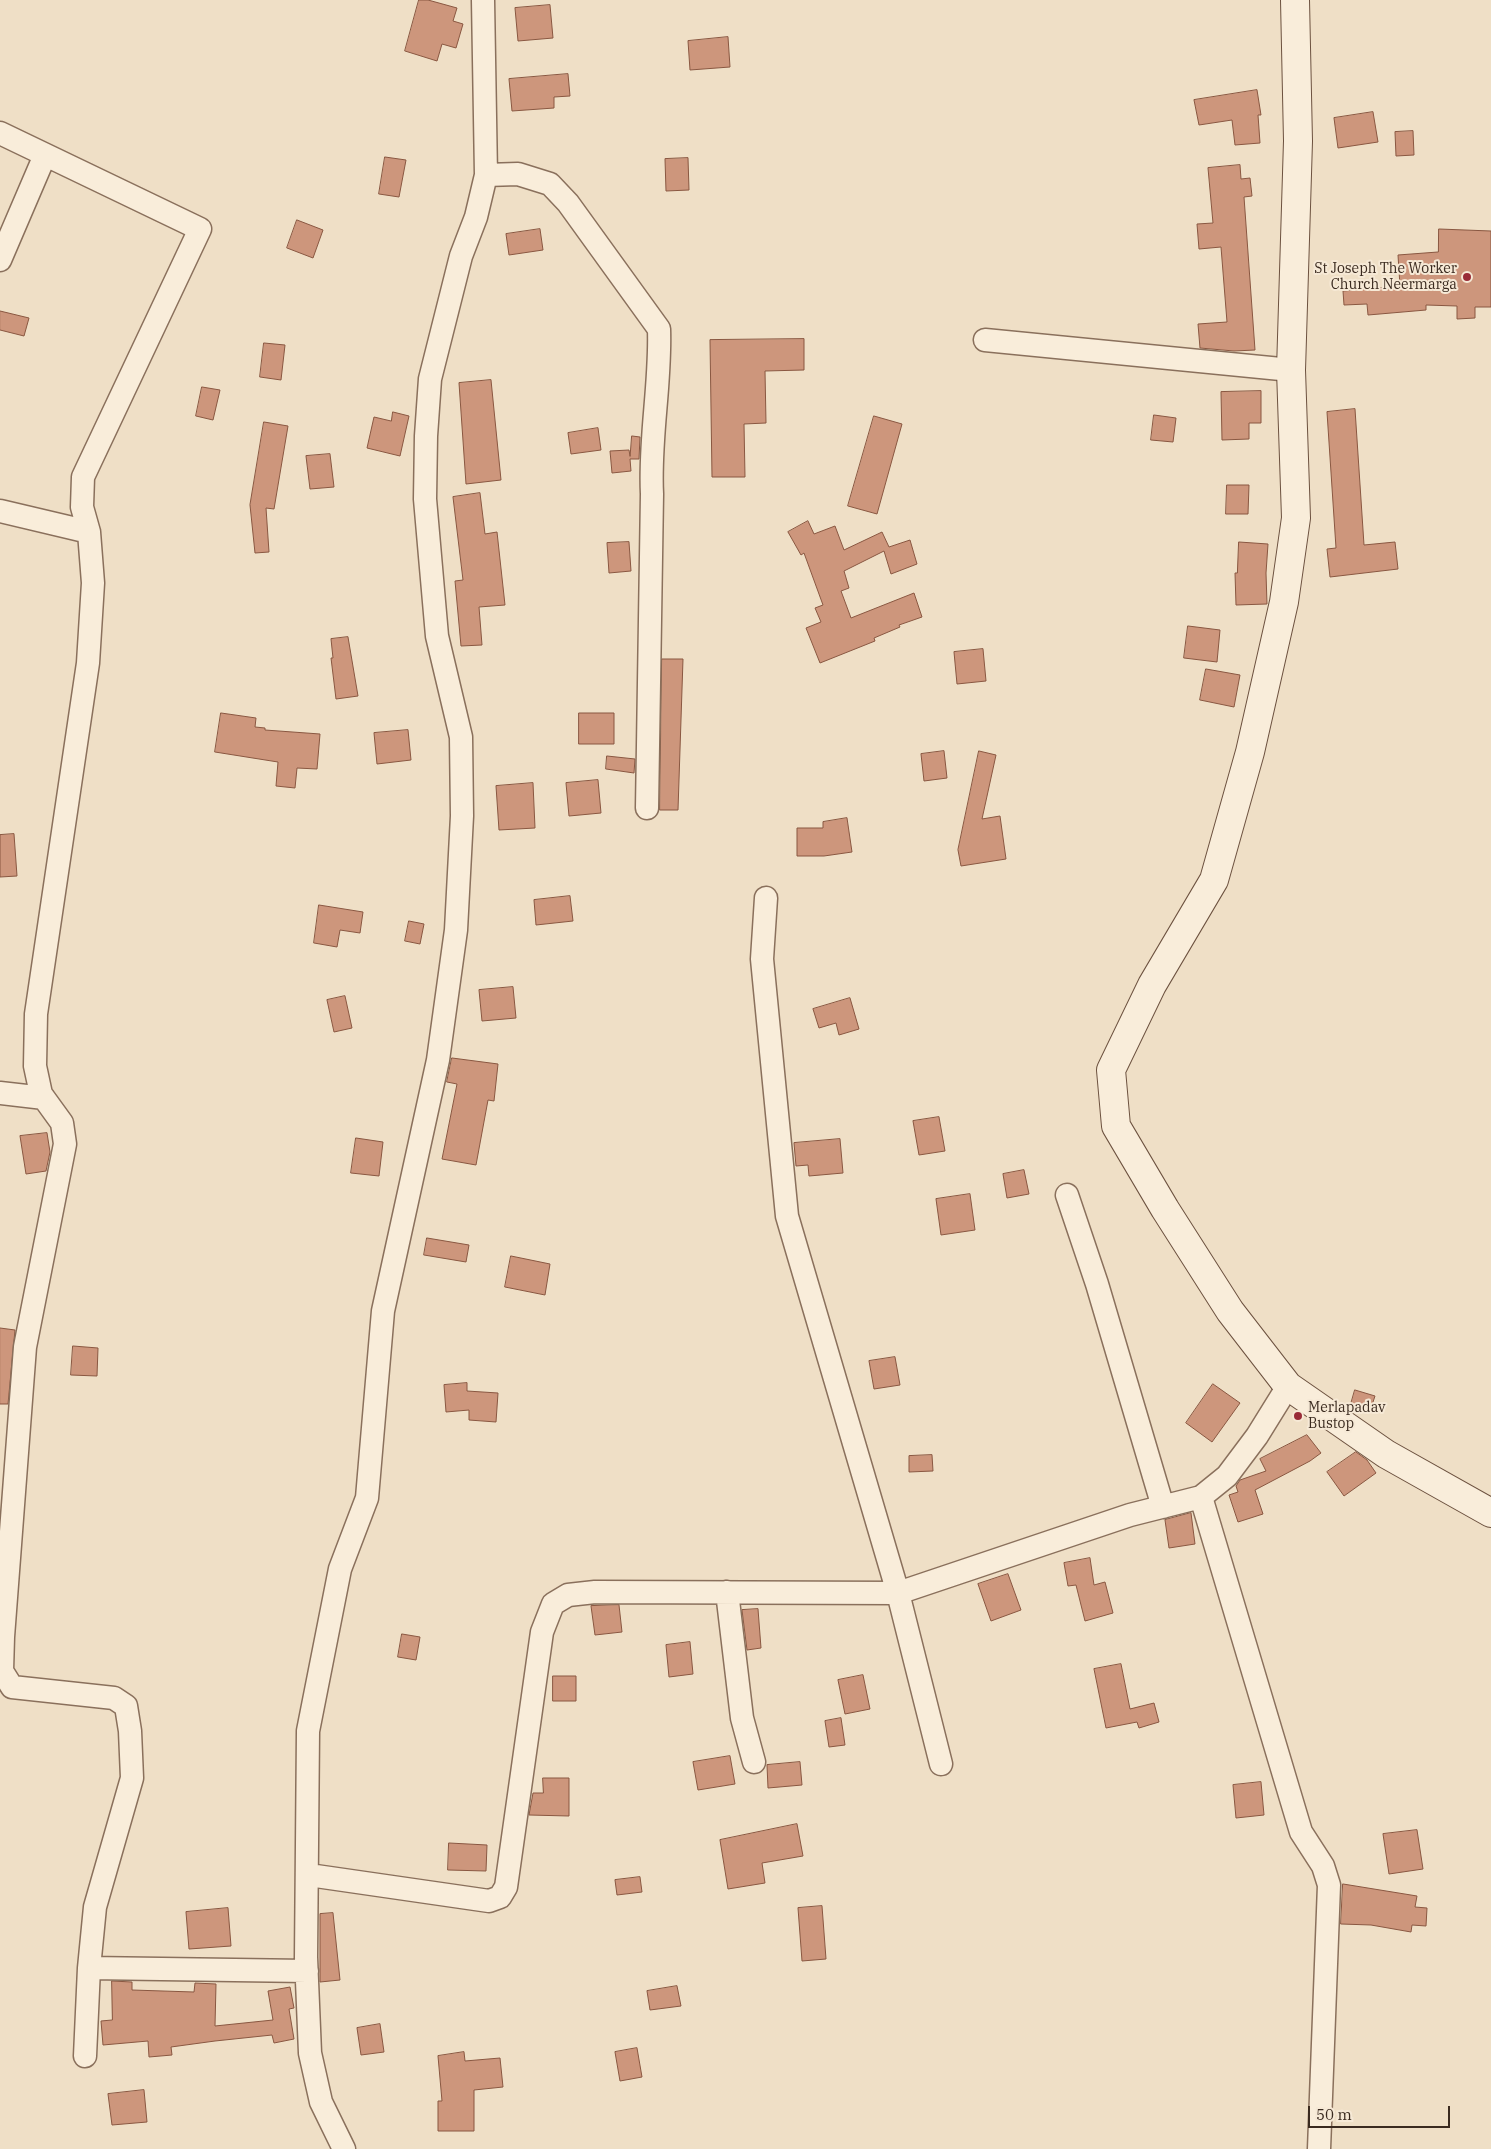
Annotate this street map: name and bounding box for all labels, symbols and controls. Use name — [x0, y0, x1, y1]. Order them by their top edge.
place label: St Joseph The Worker Church Neermarga — [1314, 261, 1457, 294]
marker: St Joseph The Worker Church Neermarga — [1461, 271, 1473, 283]
place label: Merlapadav Bustop — [1308, 1400, 1386, 1432]
marker: Merlapadav Bustop — [1292, 1410, 1304, 1422]
scale bar — [1311, 2096, 1454, 2128]
text: 50 m — [1316, 2105, 1352, 2124]

